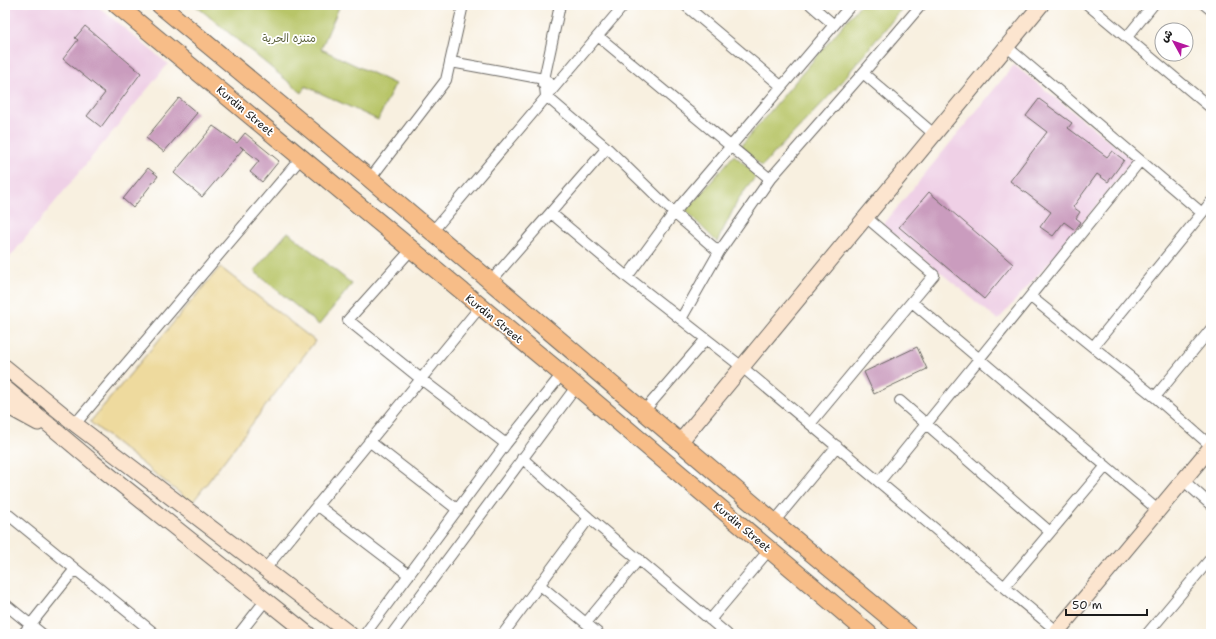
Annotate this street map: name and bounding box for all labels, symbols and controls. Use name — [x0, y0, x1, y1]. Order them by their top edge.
north arrow — [1154, 22, 1194, 62]
text: ش — [1157, 26, 1176, 45]
park label: متنزه الحرية — [262, 31, 316, 46]
street label: Kurdin Street — [213, 83, 277, 139]
street label: Kurdin Street — [462, 291, 526, 347]
street label: Kurdin Street — [710, 499, 774, 555]
scale bar — [1066, 591, 1147, 617]
text: 50 m — [1072, 597, 1102, 613]

